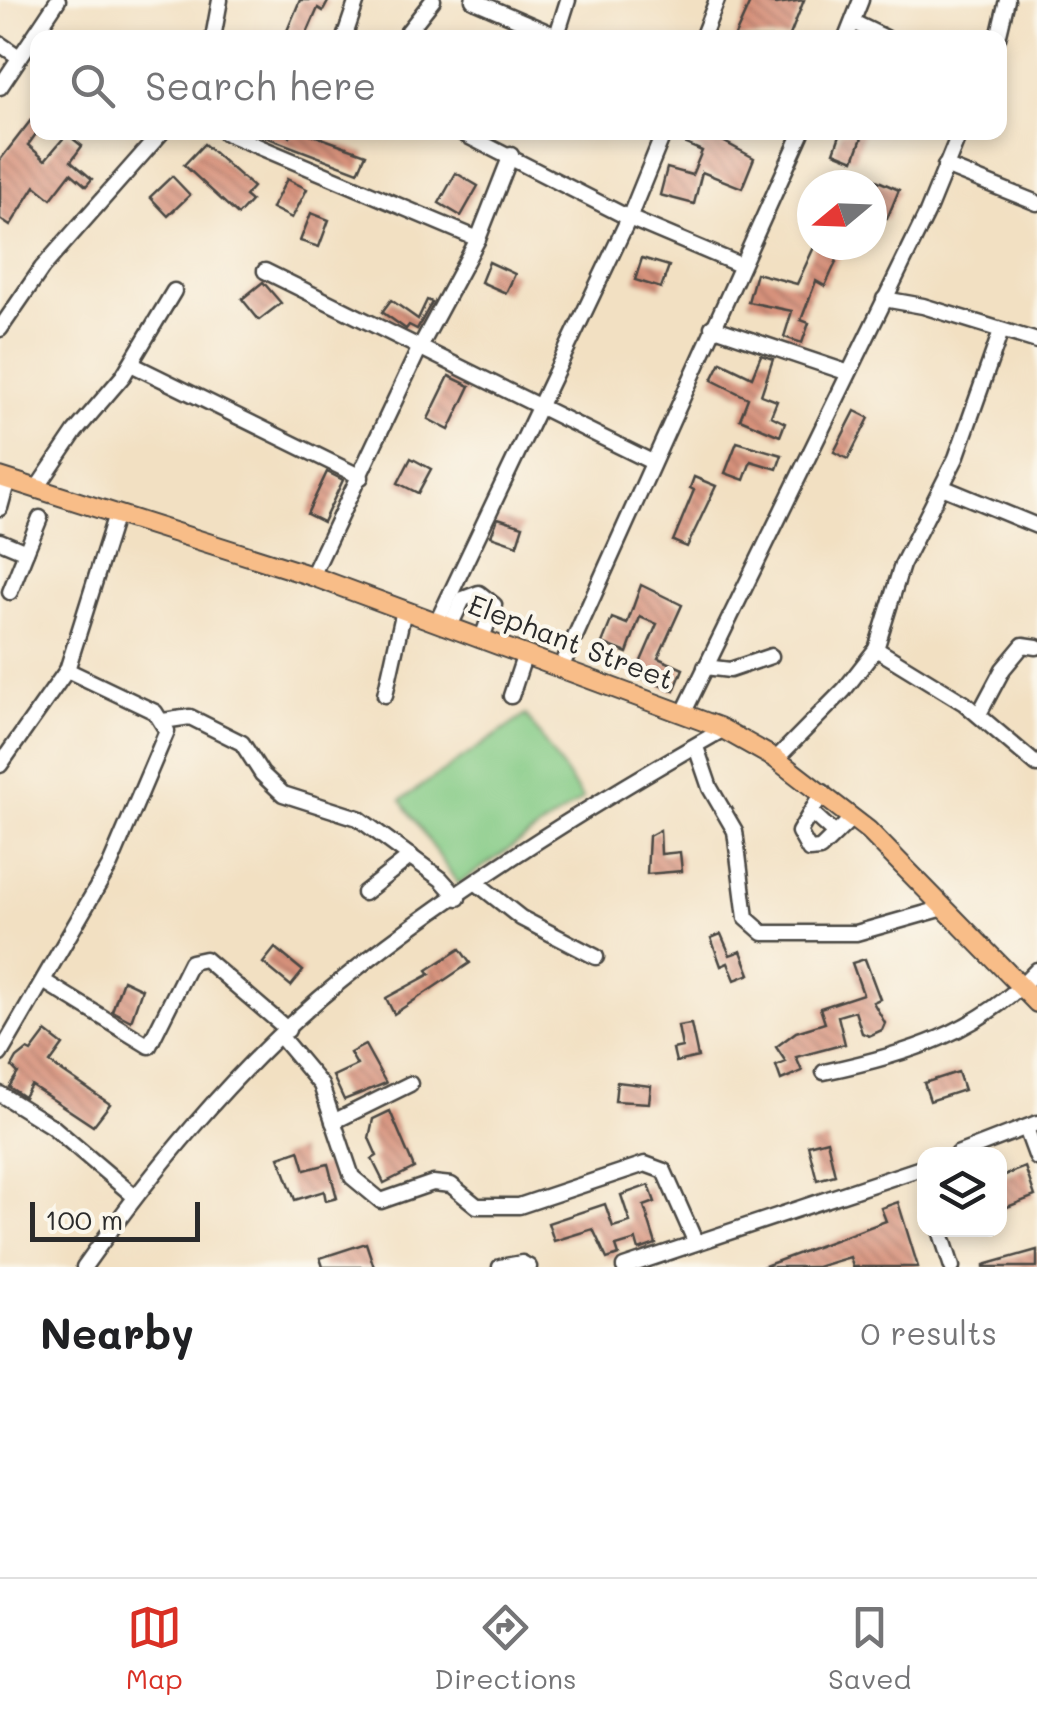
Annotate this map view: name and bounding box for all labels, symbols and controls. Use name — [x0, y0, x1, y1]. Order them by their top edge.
search box — [30, 30, 1007, 140]
icon: search — [65, 58, 120, 113]
text: Search here — [145, 60, 376, 110]
north arrow — [797, 170, 887, 260]
street label: Elephant Street — [464, 585, 679, 697]
map controls — [917, 1147, 1007, 1237]
button: layers — [917, 1147, 1007, 1237]
scale bar — [30, 1197, 200, 1242]
text: 100 m — [45, 1201, 123, 1237]
text: Nearby — [40, 1305, 194, 1360]
text: 0 results — [860, 1311, 997, 1353]
tab: Map — [126, 1600, 183, 1696]
tab: Directions — [434, 1600, 577, 1696]
tab: Saved — [828, 1600, 911, 1696]

